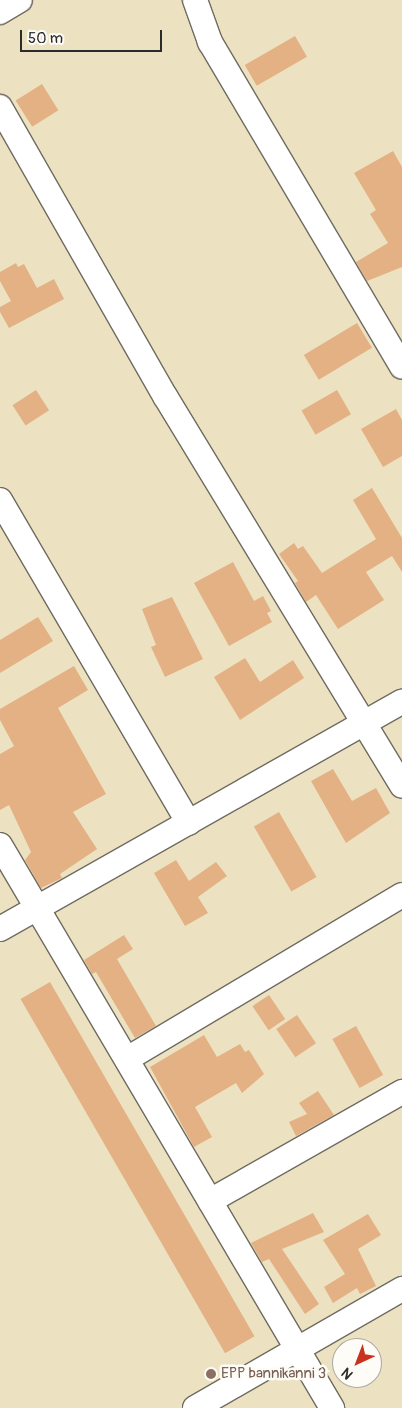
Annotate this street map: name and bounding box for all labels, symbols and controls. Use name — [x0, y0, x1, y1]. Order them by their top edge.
scale bar — [22, 20, 165, 52]
text: 50 m — [28, 29, 63, 48]
north arrow — [332, 1338, 382, 1388]
text: N — [338, 1364, 356, 1383]
place label: EPP bannikanni 3 — [221, 1365, 326, 1383]
marker: EPP bannikanni 3 — [205, 1368, 217, 1380]

